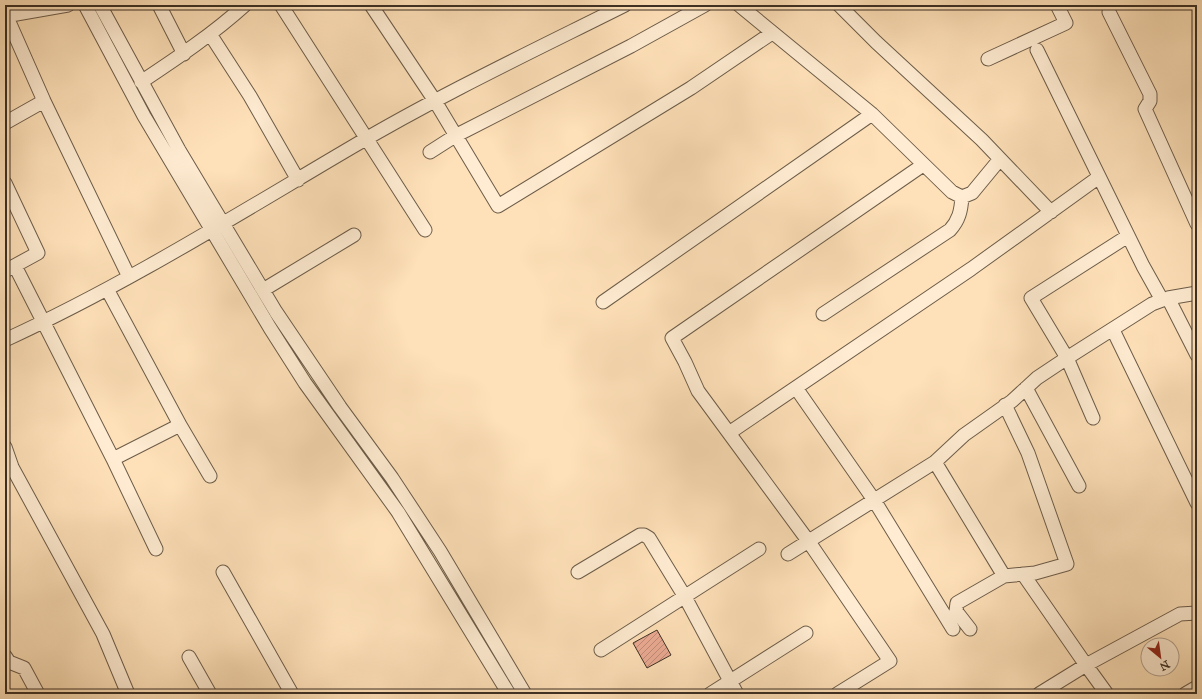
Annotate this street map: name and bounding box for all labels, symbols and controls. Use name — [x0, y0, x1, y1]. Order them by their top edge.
north arrow — [1140, 637, 1180, 677]
text: N — [1157, 657, 1172, 674]

